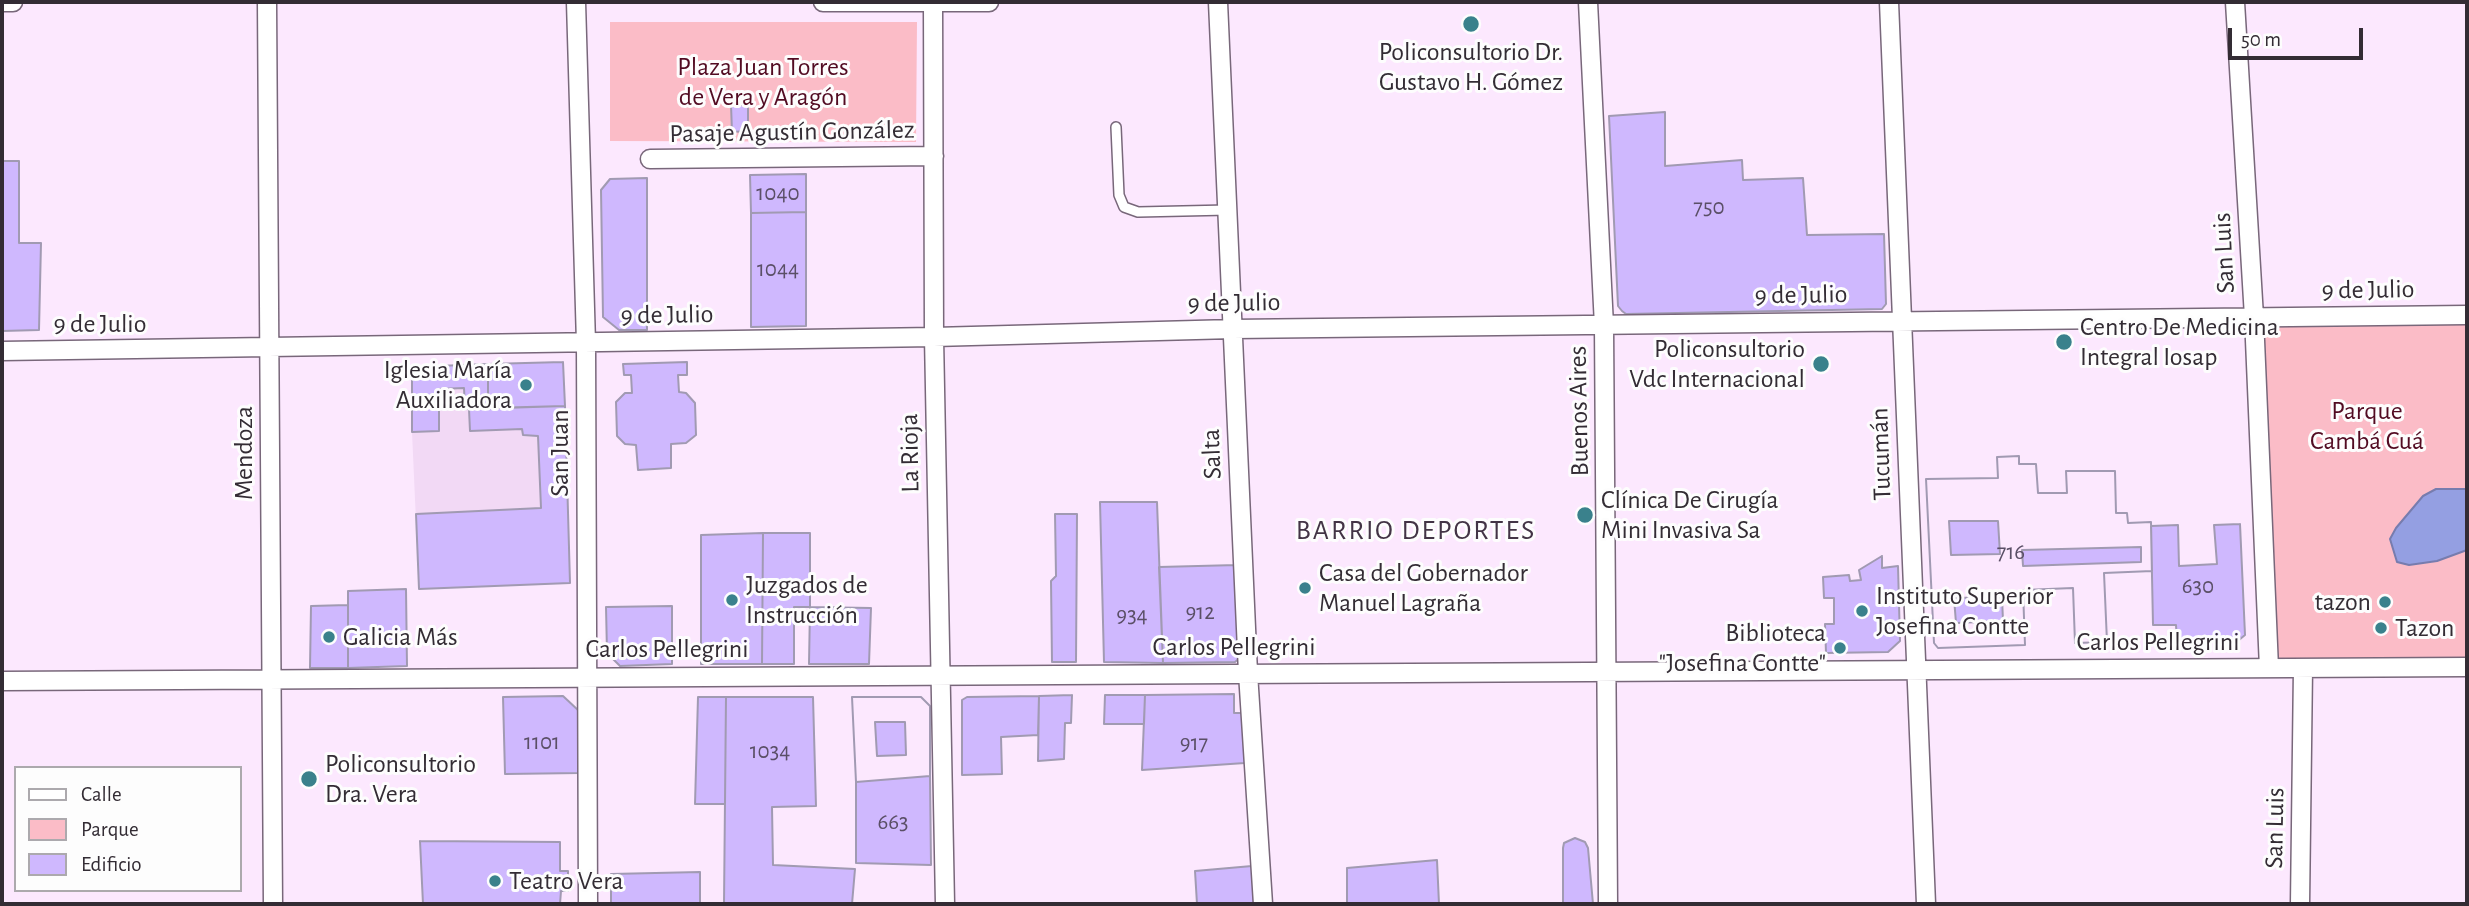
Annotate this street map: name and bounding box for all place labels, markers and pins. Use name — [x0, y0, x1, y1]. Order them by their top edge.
marker: Policonsultorio Dr. Gustavo H. Gómez — [1461, 14, 1481, 34]
place label: Policonsultorio Dr. Gustavo H. Gómez — [1379, 36, 1563, 98]
place label: Centro De Medicina Integral Iosap — [2080, 311, 2279, 372]
marker: Centro De Medicina Integral Iosap — [2054, 332, 2074, 352]
place label: Policonsultorio Vdc Internacional — [1629, 333, 1805, 394]
place label: Iglesia María Auxiliadora — [384, 354, 512, 416]
marker: Policonsultorio Vdc Internacional — [1811, 354, 1831, 374]
marker: Iglesia María Auxiliadora — [518, 377, 534, 393]
place label: Clínica De Cirugía Mini Invasiva Sa — [1601, 484, 1779, 546]
marker: Clínica De Cirugía Mini Invasiva Sa — [1575, 505, 1595, 525]
place label: Casa del Gobernador Manuel Lagraña — [1319, 557, 1528, 618]
place label: Juzgados de Instrucción — [746, 569, 868, 630]
marker: Casa del Gobernador Manuel Lagraña — [1297, 580, 1313, 596]
place label: Instituto Superior Josefina Contte — [1876, 580, 2053, 642]
place label: tazon — [2314, 586, 2371, 618]
marker: Juzgados de Instrucción — [724, 592, 740, 608]
marker: tazon — [2377, 594, 2393, 610]
marker: Instituto Superior Josefina Contte — [1854, 603, 1870, 619]
place label: Tazon — [2395, 612, 2454, 644]
place label: Biblioteca "Josefina Contte" — [1659, 617, 1826, 678]
marker: Tazon — [2373, 620, 2389, 636]
place label: Galicia Más — [343, 621, 458, 653]
marker: Galicia Más — [321, 629, 337, 645]
marker: Biblioteca "Josefina Contte" — [1832, 640, 1848, 656]
place label: Policonsultorio Dra. Vera — [325, 748, 476, 810]
marker: Policonsultorio Dra. Vera — [299, 769, 319, 789]
place label: Teatro Vera — [509, 865, 623, 897]
marker: Teatro Vera — [487, 873, 503, 889]

